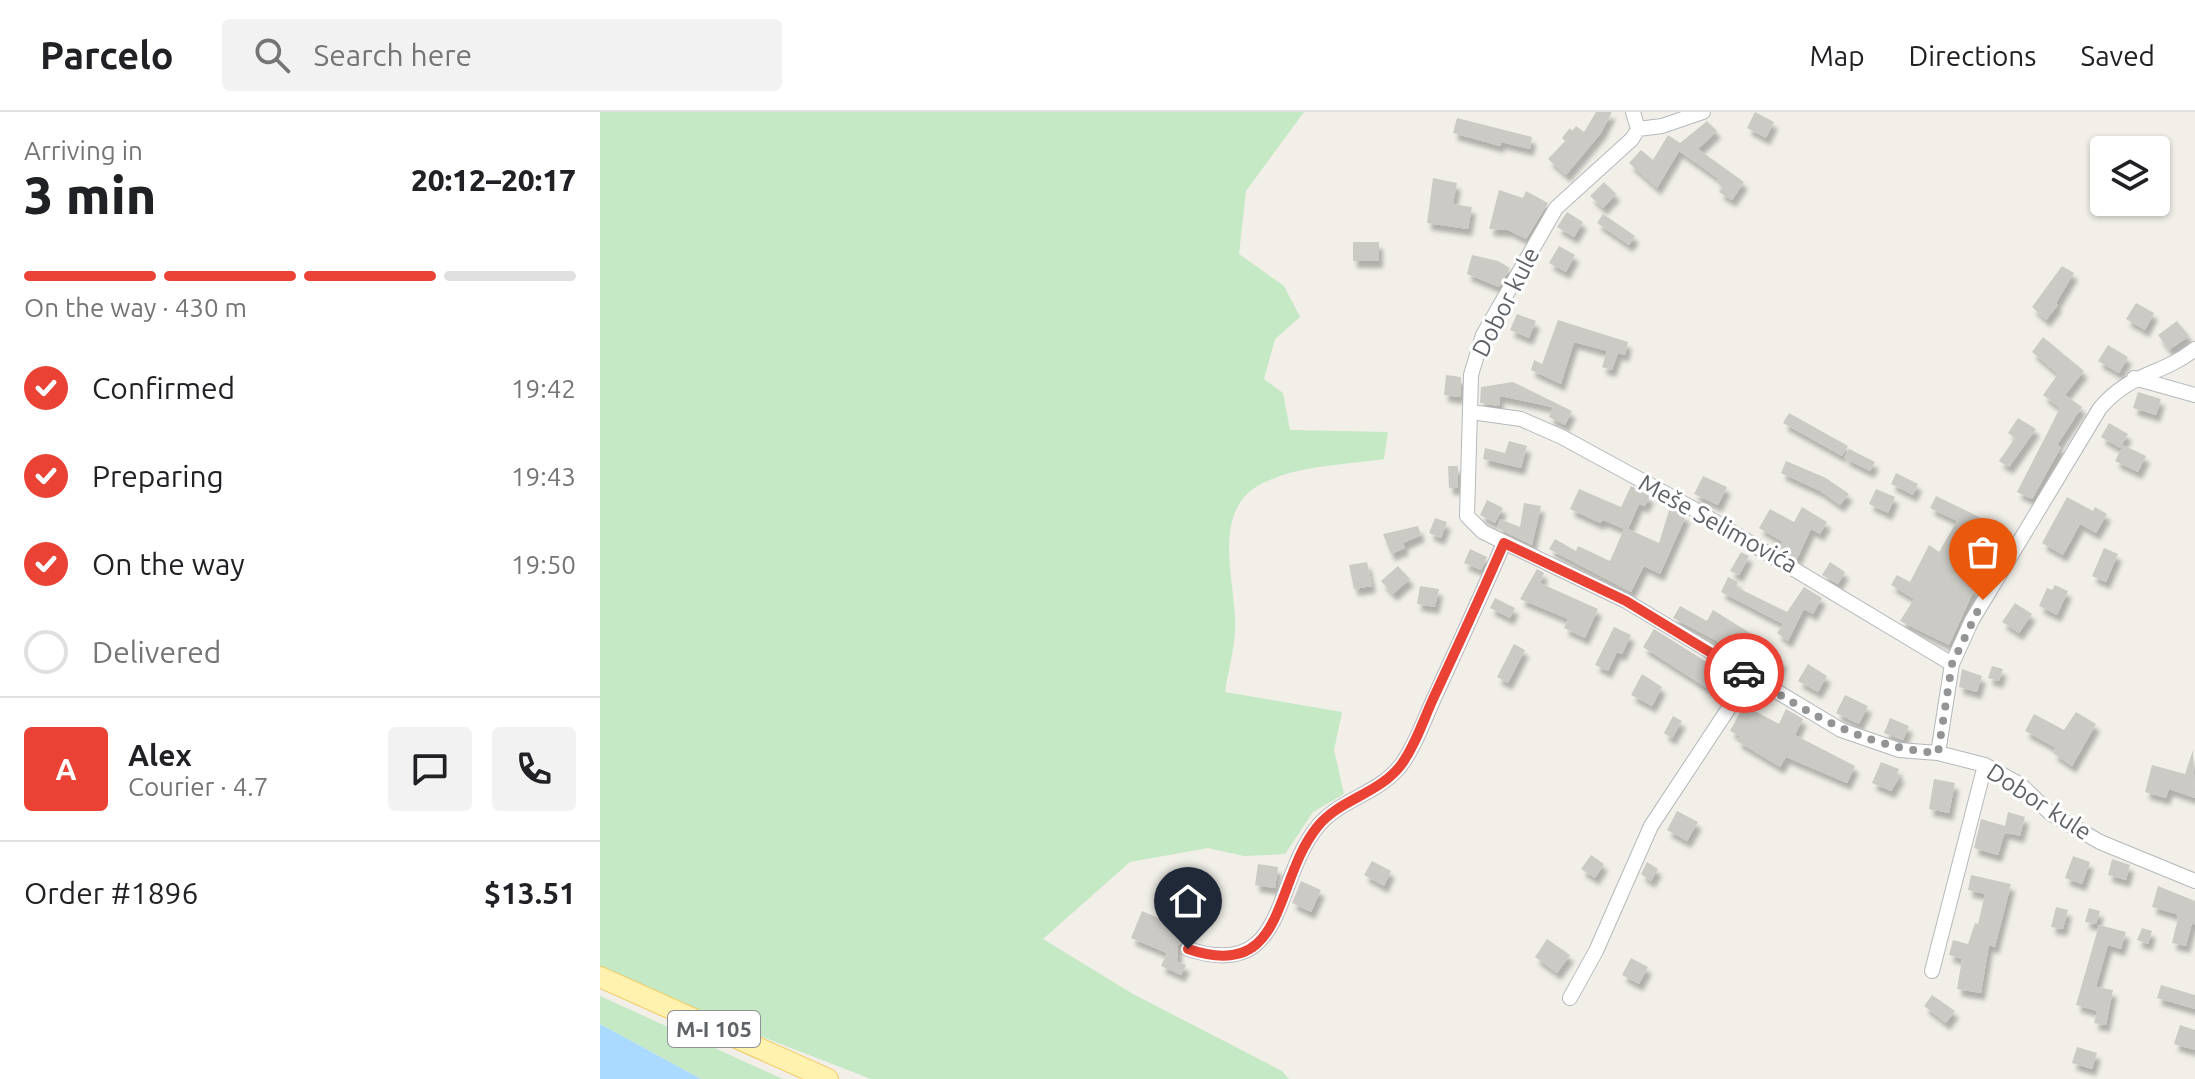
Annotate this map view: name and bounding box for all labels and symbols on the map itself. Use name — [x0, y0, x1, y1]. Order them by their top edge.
street label: Dobor kule — [1467, 243, 1545, 361]
street label: Meše Selimovića — [1634, 469, 1802, 578]
pin — [1949, 518, 2017, 600]
courier — [1704, 633, 1784, 713]
street label: Dobor kule — [1982, 758, 2097, 845]
pin — [1154, 867, 1222, 949]
road number: M-I 105 — [668, 1011, 760, 1047]

